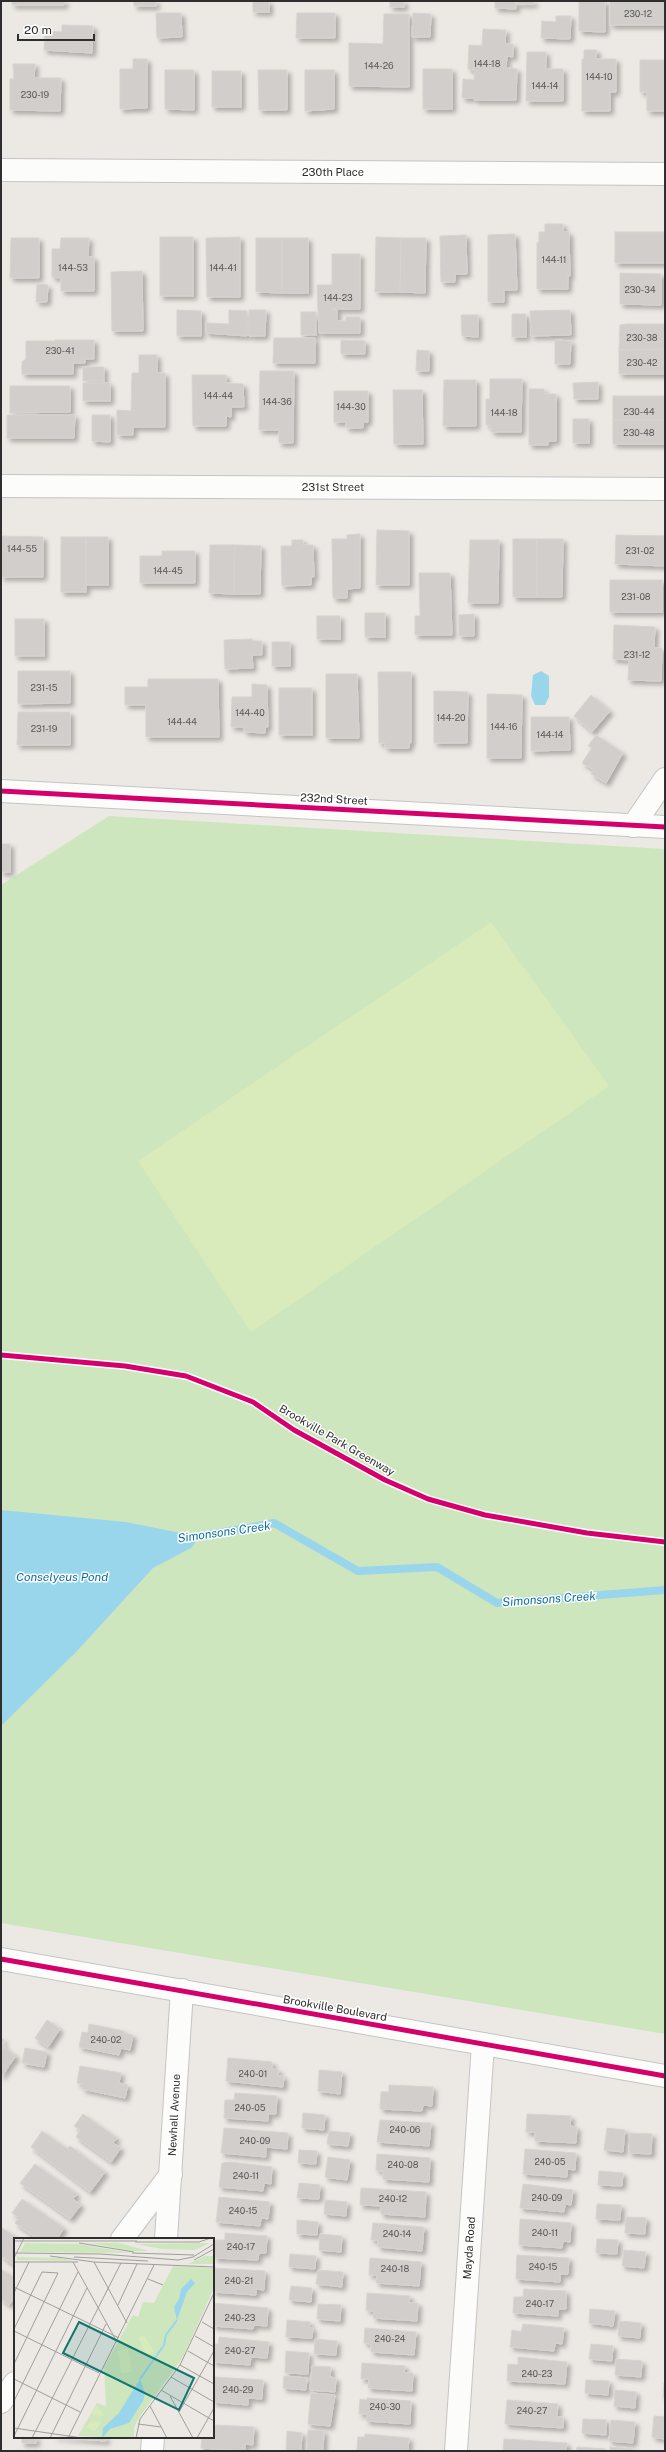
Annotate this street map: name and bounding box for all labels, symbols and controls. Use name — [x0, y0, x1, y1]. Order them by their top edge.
house number: 230-12 — [624, 8, 652, 19]
scale bar — [18, 16, 94, 42]
text: 20 m — [24, 23, 52, 37]
house number: 144-18 — [473, 58, 501, 69]
house number: 144-26 — [364, 60, 394, 71]
house number: 144-10 — [586, 71, 613, 82]
house number: 144-14 — [531, 80, 559, 91]
house number: 230-19 — [21, 89, 50, 100]
street label: 230th Place — [302, 166, 364, 178]
house number: 144-11 — [541, 254, 567, 265]
house number: 144-53 — [58, 262, 88, 273]
house number: 144-41 — [209, 262, 237, 273]
house number: 230-34 — [624, 284, 656, 295]
house number: 144-23 — [323, 292, 353, 303]
house number: 230-38 — [626, 332, 658, 343]
house number: 230-41 — [45, 345, 75, 356]
house number: 230-42 — [627, 357, 657, 368]
house number: 144-44 — [203, 390, 233, 401]
house number: 144-36 — [262, 396, 292, 407]
house number: 144-30 — [336, 401, 366, 412]
house number: 230-44 — [623, 406, 655, 417]
house number: 144-18 — [490, 407, 518, 418]
house number: 230-48 — [623, 427, 655, 438]
street label: 231st Street — [302, 481, 364, 493]
house number: 144-55 — [7, 543, 37, 554]
house number: 231-02 — [626, 545, 654, 556]
house number: 144-45 — [153, 565, 183, 576]
house number: 231-08 — [621, 591, 651, 602]
house number: 231-12 — [624, 649, 650, 660]
house number: 231-15 — [31, 682, 58, 693]
house number: 144-40 — [235, 707, 265, 718]
house number: 144-20 — [436, 712, 466, 723]
house number: 144-44 — [167, 716, 197, 727]
house number: 144-16 — [491, 721, 518, 732]
house number: 231-19 — [31, 723, 58, 734]
house number: 144-14 — [536, 729, 564, 740]
street label: 232nd Street — [300, 791, 368, 807]
street label: Brookville Park Greenway — [277, 1402, 397, 1478]
water label: Simonsons Creek — [177, 1518, 272, 1545]
water label: Conselyeus Pond — [16, 1570, 108, 1584]
water label: Simonsons Creek — [502, 1589, 597, 1609]
street label: Brookville Boulevard — [282, 1993, 388, 2023]
house number: 240-02 — [91, 2034, 121, 2045]
house number: 240-01 — [238, 2068, 268, 2079]
street label: Newhall Avenue — [166, 2074, 182, 2156]
house number: 240-05 — [234, 2102, 266, 2113]
house number: 240-06 — [390, 2124, 421, 2135]
house number: 240-09 — [240, 2135, 271, 2146]
house number: 240-05 — [534, 2156, 566, 2167]
house number: 240-08 — [387, 2159, 419, 2170]
house number: 240-11 — [233, 2170, 259, 2181]
house number: 240-09 — [532, 2192, 563, 2203]
house number: 240-12 — [379, 2193, 407, 2204]
house number: 240-15 — [229, 2205, 258, 2216]
street label: Mayda Road — [461, 2216, 477, 2280]
house number: 240-11 — [532, 2227, 558, 2238]
house number: 240-14 — [383, 2228, 412, 2239]
inset map — [14, 2238, 214, 2438]
house number: 240-17 — [227, 2241, 255, 2252]
house number: 240-15 — [529, 2261, 558, 2272]
house number: 240-18 — [381, 2263, 410, 2274]
house number: 240-21 — [225, 2275, 253, 2286]
house number: 240-17 — [526, 2298, 554, 2309]
house number: 240-23 — [225, 2312, 256, 2323]
house number: 240-24 — [375, 2333, 406, 2344]
house number: 240-27 — [225, 2345, 255, 2356]
house number: 240-23 — [522, 2368, 553, 2379]
house number: 240-29 — [223, 2384, 254, 2395]
house number: 240-30 — [369, 2401, 401, 2412]
house number: 240-27 — [517, 2405, 547, 2416]

